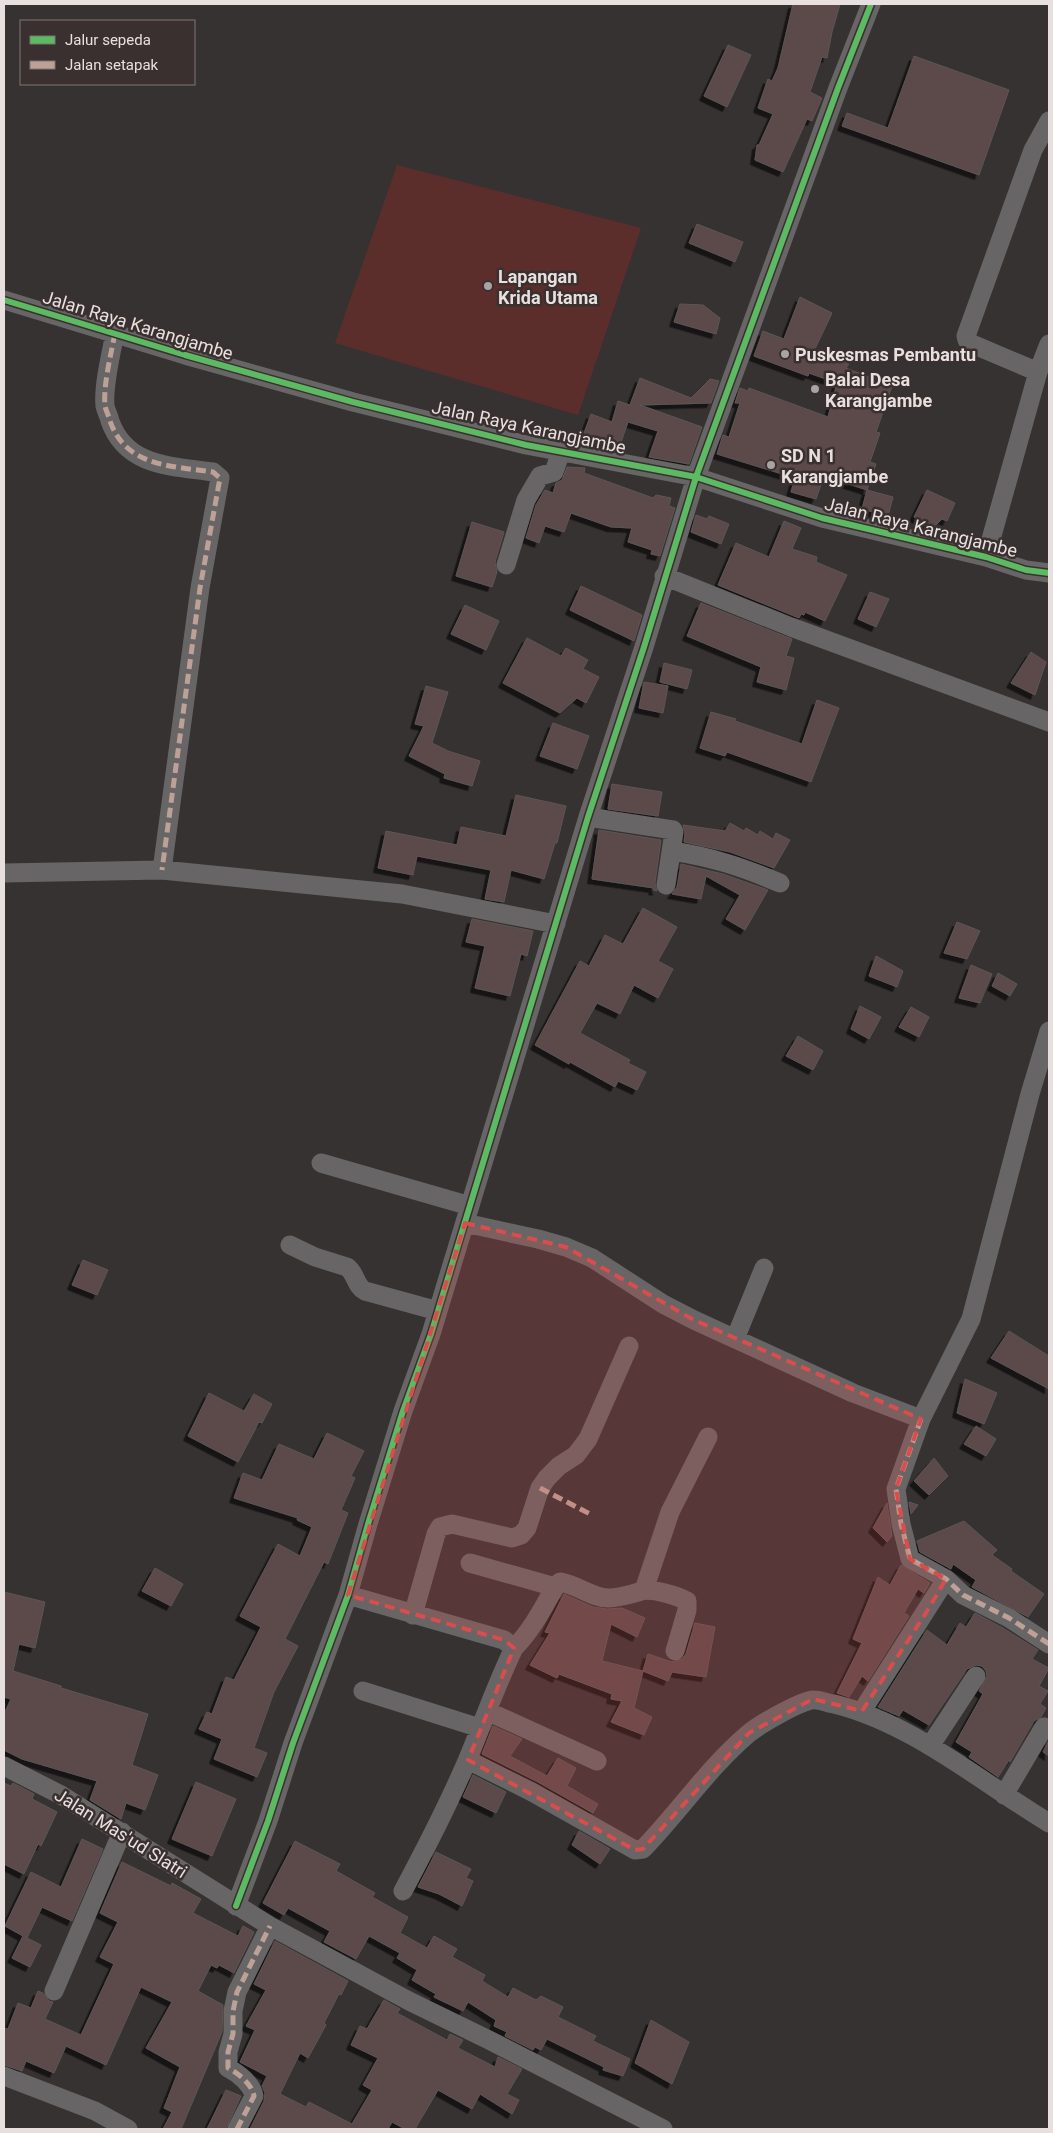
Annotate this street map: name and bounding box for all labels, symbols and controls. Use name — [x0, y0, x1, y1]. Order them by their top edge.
legend — [20, 20, 195, 85]
text: Jalur sepeda — [65, 31, 151, 49]
text: Jalan setapak — [65, 56, 159, 74]
place label: Lapangan Krida Utama — [498, 266, 598, 308]
marker: Lapangan Krida Utama — [482, 280, 494, 292]
street label: Jalan Raya Karangjambe — [40, 286, 236, 364]
place label: Puskesmas Pembantu — [795, 344, 976, 365]
marker: Puskesmas Pembantu — [779, 348, 791, 360]
place label: Balai Desa Karangjambe — [825, 369, 932, 411]
marker: Balai Desa Karangjambe — [809, 383, 821, 395]
street label: Jalan Raya Karangjambe — [430, 396, 628, 458]
place label: SD N 1 Karangjambe — [781, 445, 888, 487]
marker: SD N 1 Karangjambe — [765, 459, 777, 471]
street label: Jalan Raya Karangjambe — [822, 493, 1020, 561]
street label: Jalan Mas'ud Slatri — [51, 1784, 191, 1882]

